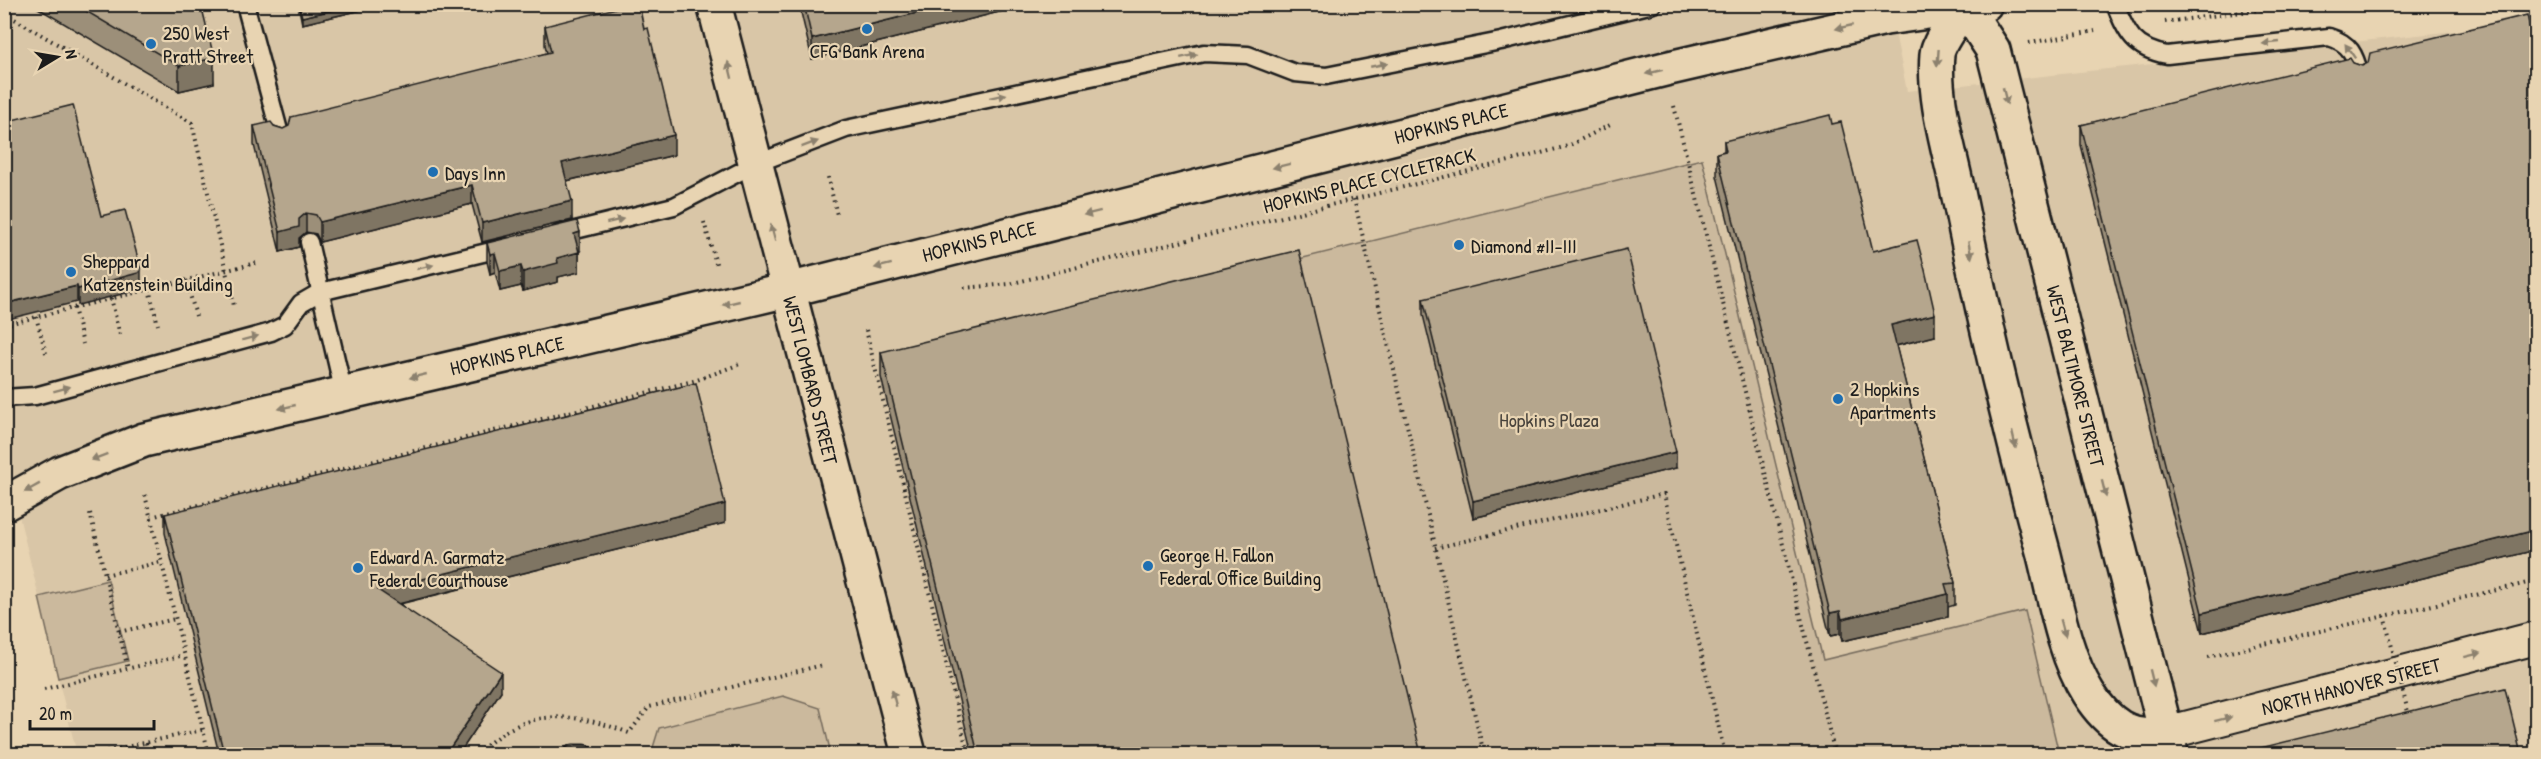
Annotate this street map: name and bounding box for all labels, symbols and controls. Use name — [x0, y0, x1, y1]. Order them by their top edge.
place label: 250 West Pratt Street — [163, 19, 254, 69]
marker: CFG Bank Arena — [860, 22, 874, 36]
one-way arrow — [1834, 23, 1853, 32]
north arrow — [27, 27, 87, 87]
marker: 250 West Pratt Street — [144, 37, 158, 51]
place label: CFG Bank Arena — [810, 37, 925, 64]
one-way arrow — [2262, 39, 2281, 48]
one-way arrow — [2344, 44, 2356, 60]
text: N — [60, 48, 83, 61]
one-way arrow — [1933, 49, 1942, 68]
one-way arrow — [1180, 51, 1199, 60]
one-way arrow — [724, 60, 734, 79]
one-way arrow — [1370, 60, 1389, 69]
one-way arrow — [1645, 67, 1663, 77]
one-way arrow — [2000, 87, 2010, 106]
one-way arrow — [989, 91, 1008, 100]
street label: HOPKINS PLACE — [1391, 96, 1511, 150]
one-way arrow — [801, 138, 819, 148]
street label: HOPKINS PLACE CYCLETRACK — [1260, 140, 1478, 219]
place label: Days Inn — [445, 159, 506, 186]
one-way arrow — [1272, 161, 1291, 171]
marker: Days Inn — [426, 165, 440, 179]
one-way arrow — [1083, 209, 1101, 219]
street label: HOPKINS PLACE — [919, 214, 1039, 268]
one-way arrow — [606, 215, 624, 225]
one-way arrow — [767, 224, 777, 242]
place label: Diamond #II-III — [1471, 232, 1577, 259]
marker: Diamond #II-III — [1452, 238, 1466, 252]
one-way arrow — [1966, 240, 1975, 259]
place label: Sheppard Katzenstein Building — [83, 247, 233, 297]
one-way arrow — [416, 261, 435, 271]
one-way arrow — [874, 261, 892, 271]
marker: Sheppard Katzenstein Building — [64, 265, 78, 279]
street label: WEST BALTIMORE STREET — [2040, 283, 2112, 470]
street label: WEST LOMBARD STREET — [777, 293, 845, 468]
one-way arrow — [721, 298, 740, 308]
street label: HOPKINS PLACE — [447, 329, 567, 381]
one-way arrow — [241, 332, 259, 342]
one-way arrow — [409, 372, 427, 382]
place label: 2 Hopkins Apartments — [1850, 375, 1936, 425]
one-way arrow — [53, 383, 71, 393]
marker: 2 Hopkins Apartments — [1831, 392, 1845, 406]
one-way arrow — [278, 403, 297, 412]
park label: Hopkins Plaza — [1499, 406, 1599, 433]
one-way arrow — [2009, 430, 2019, 449]
one-way arrow — [90, 453, 108, 462]
one-way arrow — [2100, 480, 2110, 498]
one-way arrow — [24, 483, 41, 493]
place label: George H. Fallon Federal Office Building — [1159, 541, 1321, 591]
place label: Edward A. Garmatz Federal Courthouse — [369, 543, 508, 593]
marker: George H. Fallon Federal Office Building — [1141, 559, 1155, 573]
marker: Edward A. Garmatz Federal Courthouse — [351, 561, 365, 575]
one-way arrow — [2059, 619, 2069, 637]
one-way arrow — [2464, 649, 2482, 659]
street label: NORTH HANOVER STREET — [2259, 651, 2444, 721]
one-way arrow — [2148, 669, 2158, 687]
one-way arrow — [889, 689, 898, 707]
scale bar — [30, 693, 154, 731]
text: 20 m — [39, 701, 72, 726]
one-way arrow — [2214, 713, 2232, 723]

